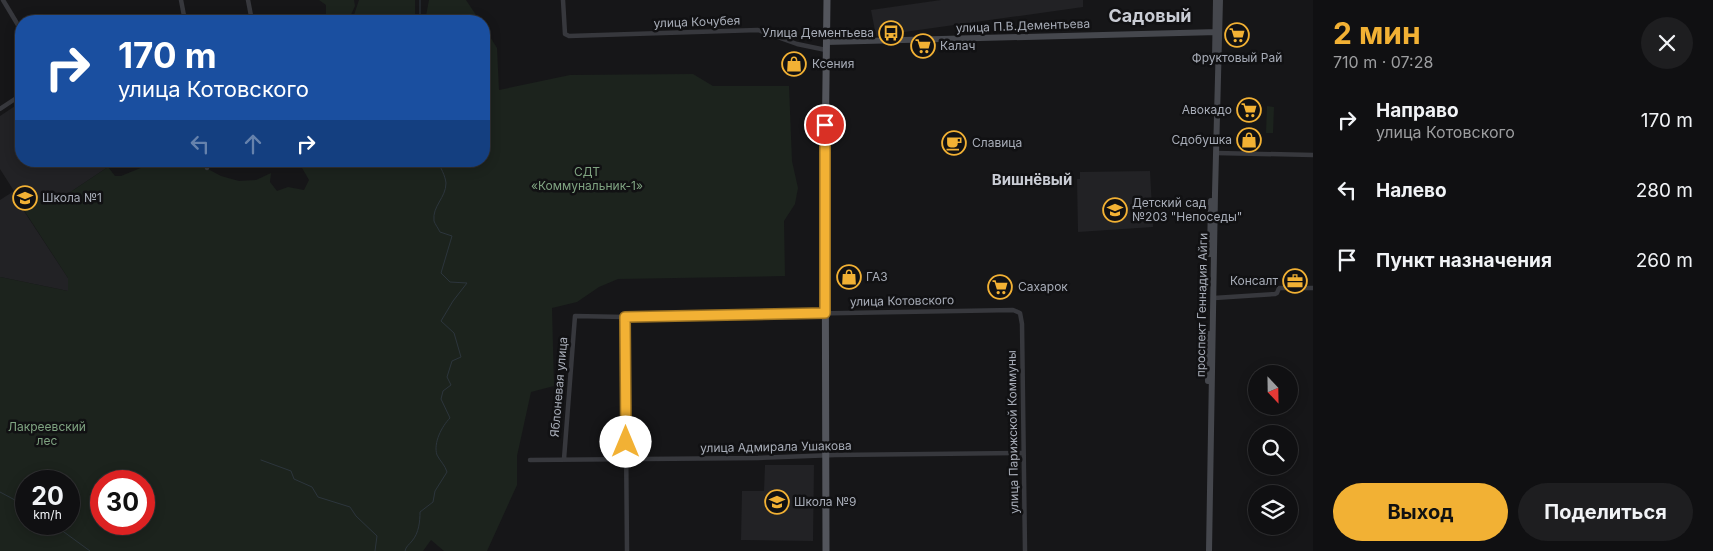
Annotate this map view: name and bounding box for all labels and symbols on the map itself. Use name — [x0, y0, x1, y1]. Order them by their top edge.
district label: Садовый — [1109, 5, 1191, 26]
street label: улица Кочубея — [653, 12, 741, 31]
street label: улица П.В.Дементьева — [956, 16, 1090, 35]
bus stop icon: Улица Дементьева — [878, 20, 904, 46]
supermarket icon: Фруктовый Рай — [1224, 22, 1250, 48]
place label: Улица Дементьева — [762, 25, 874, 40]
supermarket icon: Калач — [910, 33, 936, 59]
place label: Калач — [940, 38, 975, 53]
place label: Фруктовый Рай — [1192, 50, 1282, 65]
shop icon: Ксения — [781, 51, 807, 77]
place label: Ксения — [812, 56, 854, 71]
supermarket icon: Авокадо — [1236, 97, 1262, 123]
place label: Авокадо — [1182, 102, 1232, 117]
pin — [804, 104, 846, 146]
shop icon: Сдобушка — [1236, 127, 1262, 153]
cafe icon: Славица — [941, 130, 967, 156]
place label: Сдобушка — [1172, 132, 1232, 147]
place label: Славица — [972, 135, 1022, 150]
park label: СДТ «Коммунальник-1» — [531, 164, 643, 193]
district label: Вишнёвый — [992, 170, 1072, 189]
school or university icon: Школа №1 — [12, 185, 38, 211]
place label: Школа №1 — [42, 190, 102, 205]
place label: Детский сад №203 "Непоседы" — [1132, 195, 1242, 224]
school or university icon: Детский сад №203 "Непоседы" — [1102, 197, 1128, 223]
street label: проспект Геннадия Айги — [1193, 233, 1210, 377]
shop icon: ГАЗ — [836, 264, 862, 290]
office icon: Консалт — [1282, 268, 1308, 294]
place label: ГАЗ — [866, 269, 888, 284]
place label: Консалт — [1230, 273, 1278, 288]
supermarket icon: Сахарок — [987, 274, 1013, 300]
place label: Сахарок — [1018, 279, 1068, 294]
street label: улица Котовского — [850, 292, 954, 309]
street label: Яблоневая улица — [547, 336, 570, 438]
street label: улица Парижской Коммуны — [1004, 350, 1021, 514]
north arrow — [1248, 365, 1298, 415]
position arrow — [599, 415, 651, 467]
park label: Лакреевский лес — [8, 419, 86, 448]
street label: улица Адмирала Ушакова — [700, 438, 852, 455]
speed limit sign: 30 — [90, 470, 155, 535]
school or university icon: Школа №9 — [764, 489, 790, 515]
place label: Школа №9 — [794, 494, 856, 509]

